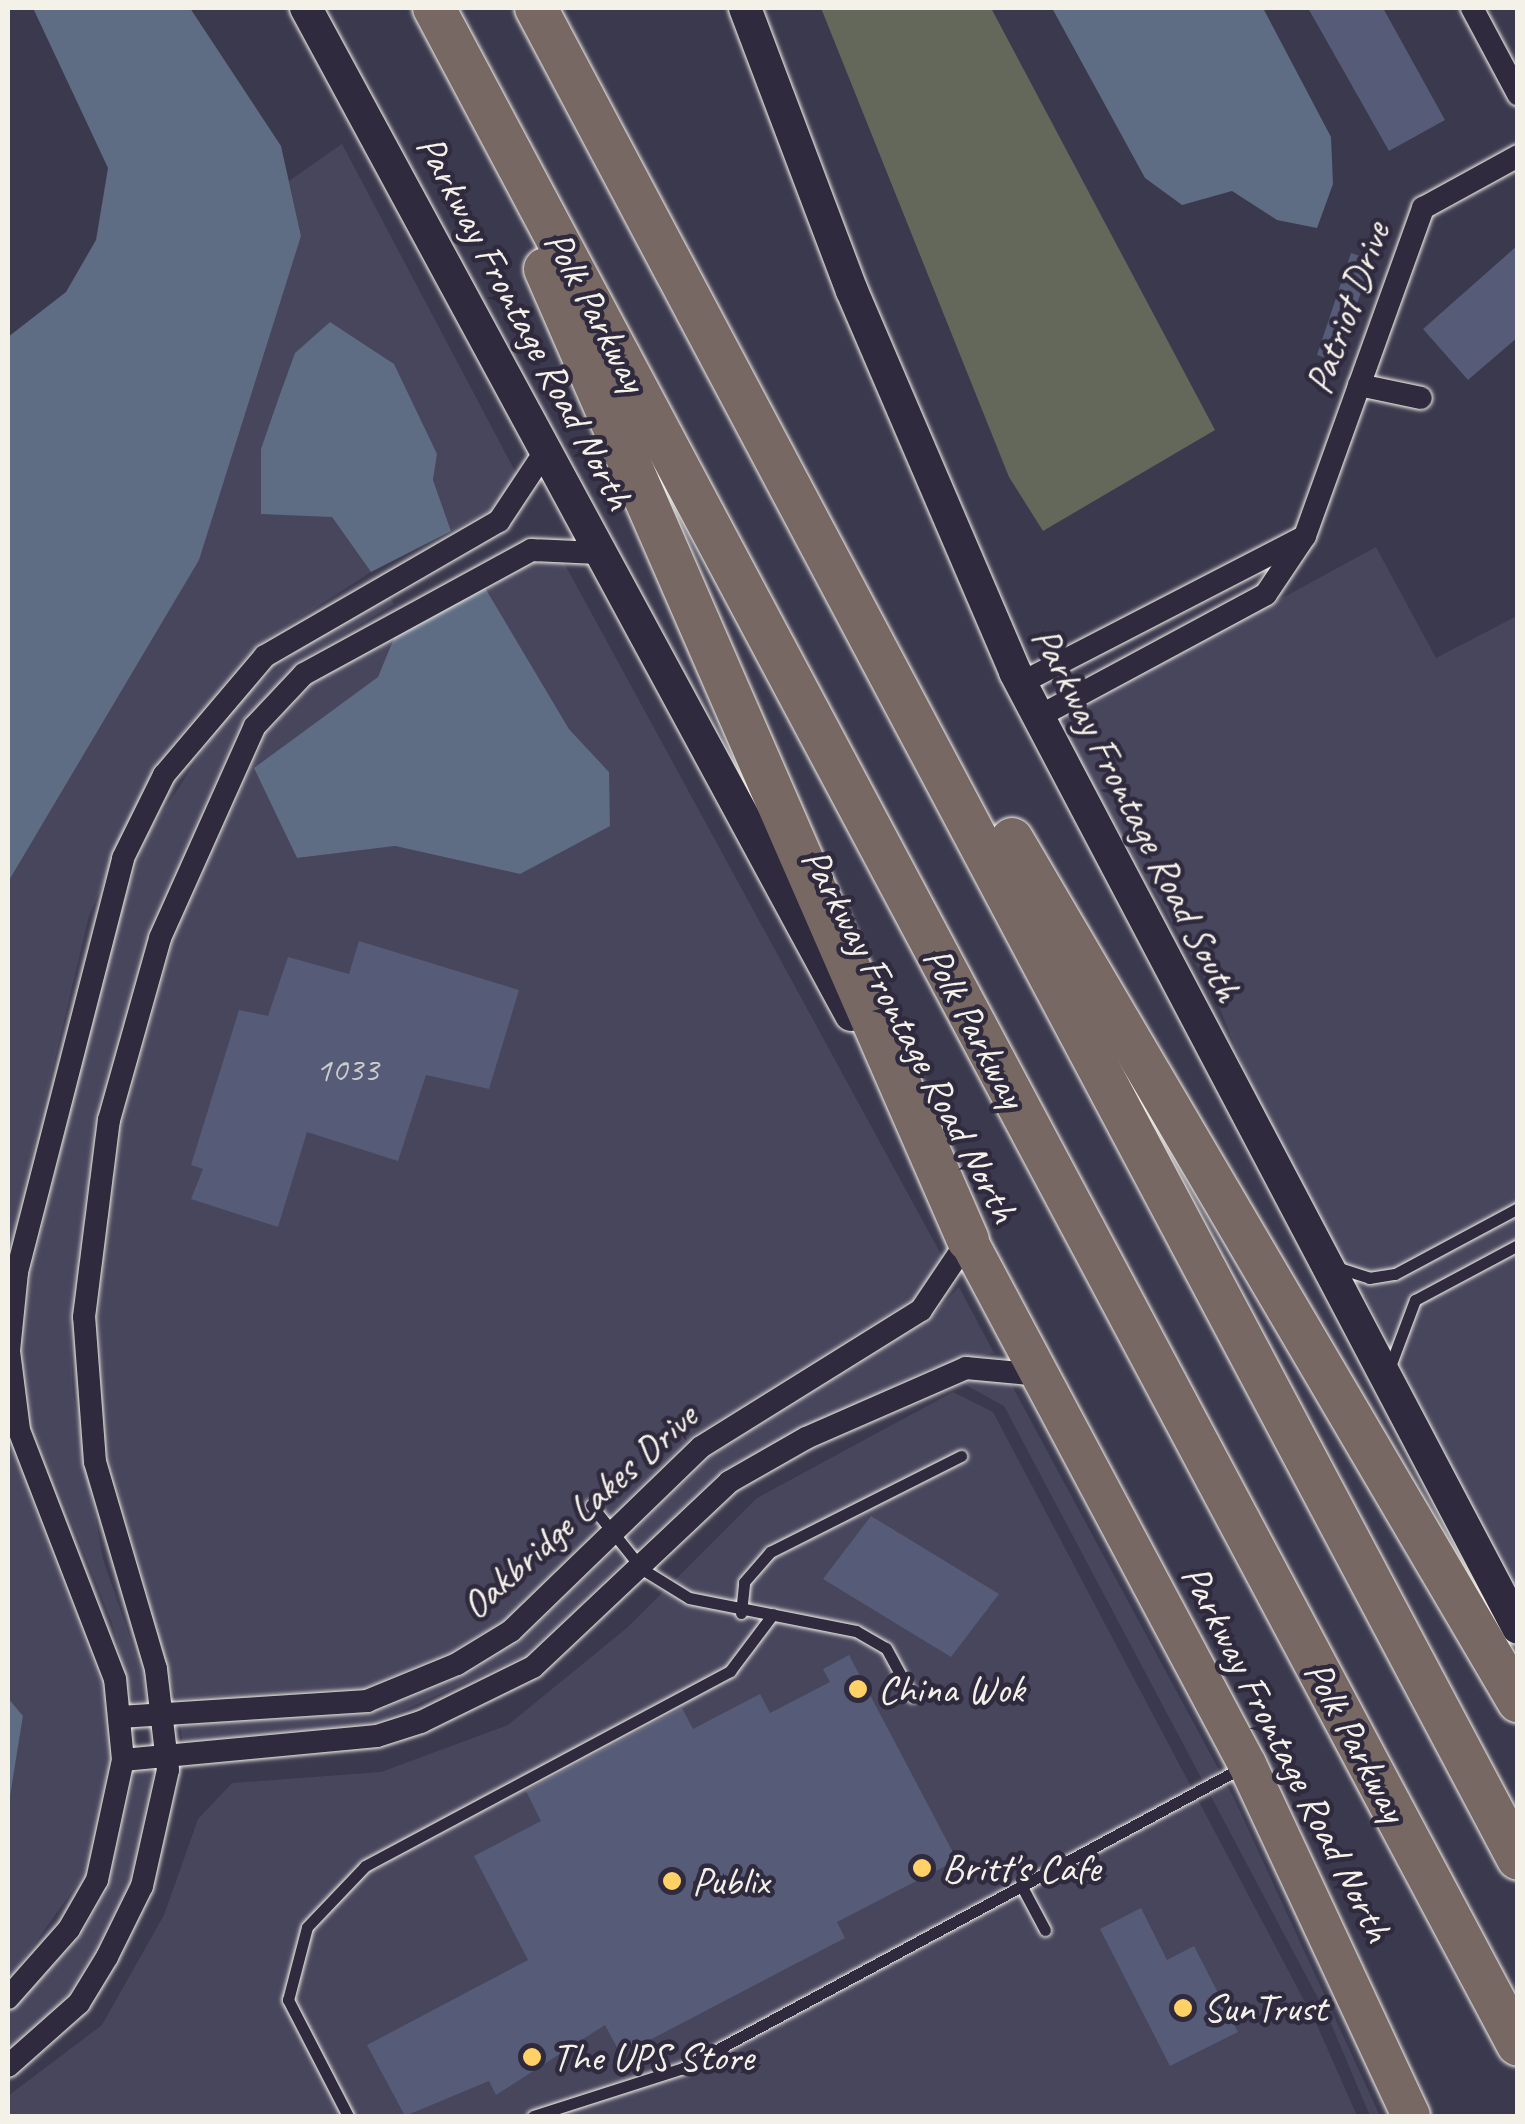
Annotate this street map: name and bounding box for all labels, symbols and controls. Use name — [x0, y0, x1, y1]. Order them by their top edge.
street label: Parkway Frontage Road North — [407, 128, 643, 516]
street label: Patriot Drive — [1294, 216, 1400, 400]
street label: Polk Parkway — [533, 222, 659, 400]
street label: Parkway Frontage Road South — [1023, 620, 1251, 1008]
street label: Parkway Frontage Road North — [792, 841, 1028, 1229]
street label: Polk Parkway — [912, 938, 1038, 1116]
house number: 1033 — [316, 1049, 378, 1091]
street label: Oakbridge Lakes Drive — [451, 1392, 707, 1630]
street label: Parkway Frontage Road North — [1172, 1557, 1402, 1949]
street label: Polk Parkway — [1293, 1652, 1419, 1830]
place label: China Wok — [878, 1665, 1024, 1713]
marker: China Wok — [847, 1678, 869, 1700]
place label: Britt's Cafe — [942, 1844, 1100, 1892]
place label: Publix — [692, 1857, 769, 1905]
marker: Britt's Cafe — [911, 1857, 933, 1879]
marker: Publix — [661, 1870, 683, 1892]
place label: SunTrust — [1203, 1984, 1327, 2032]
marker: SunTrust — [1172, 1997, 1194, 2019]
place label: The UPS Store — [552, 2033, 754, 2081]
marker: The UPS Store — [521, 2046, 543, 2068]

